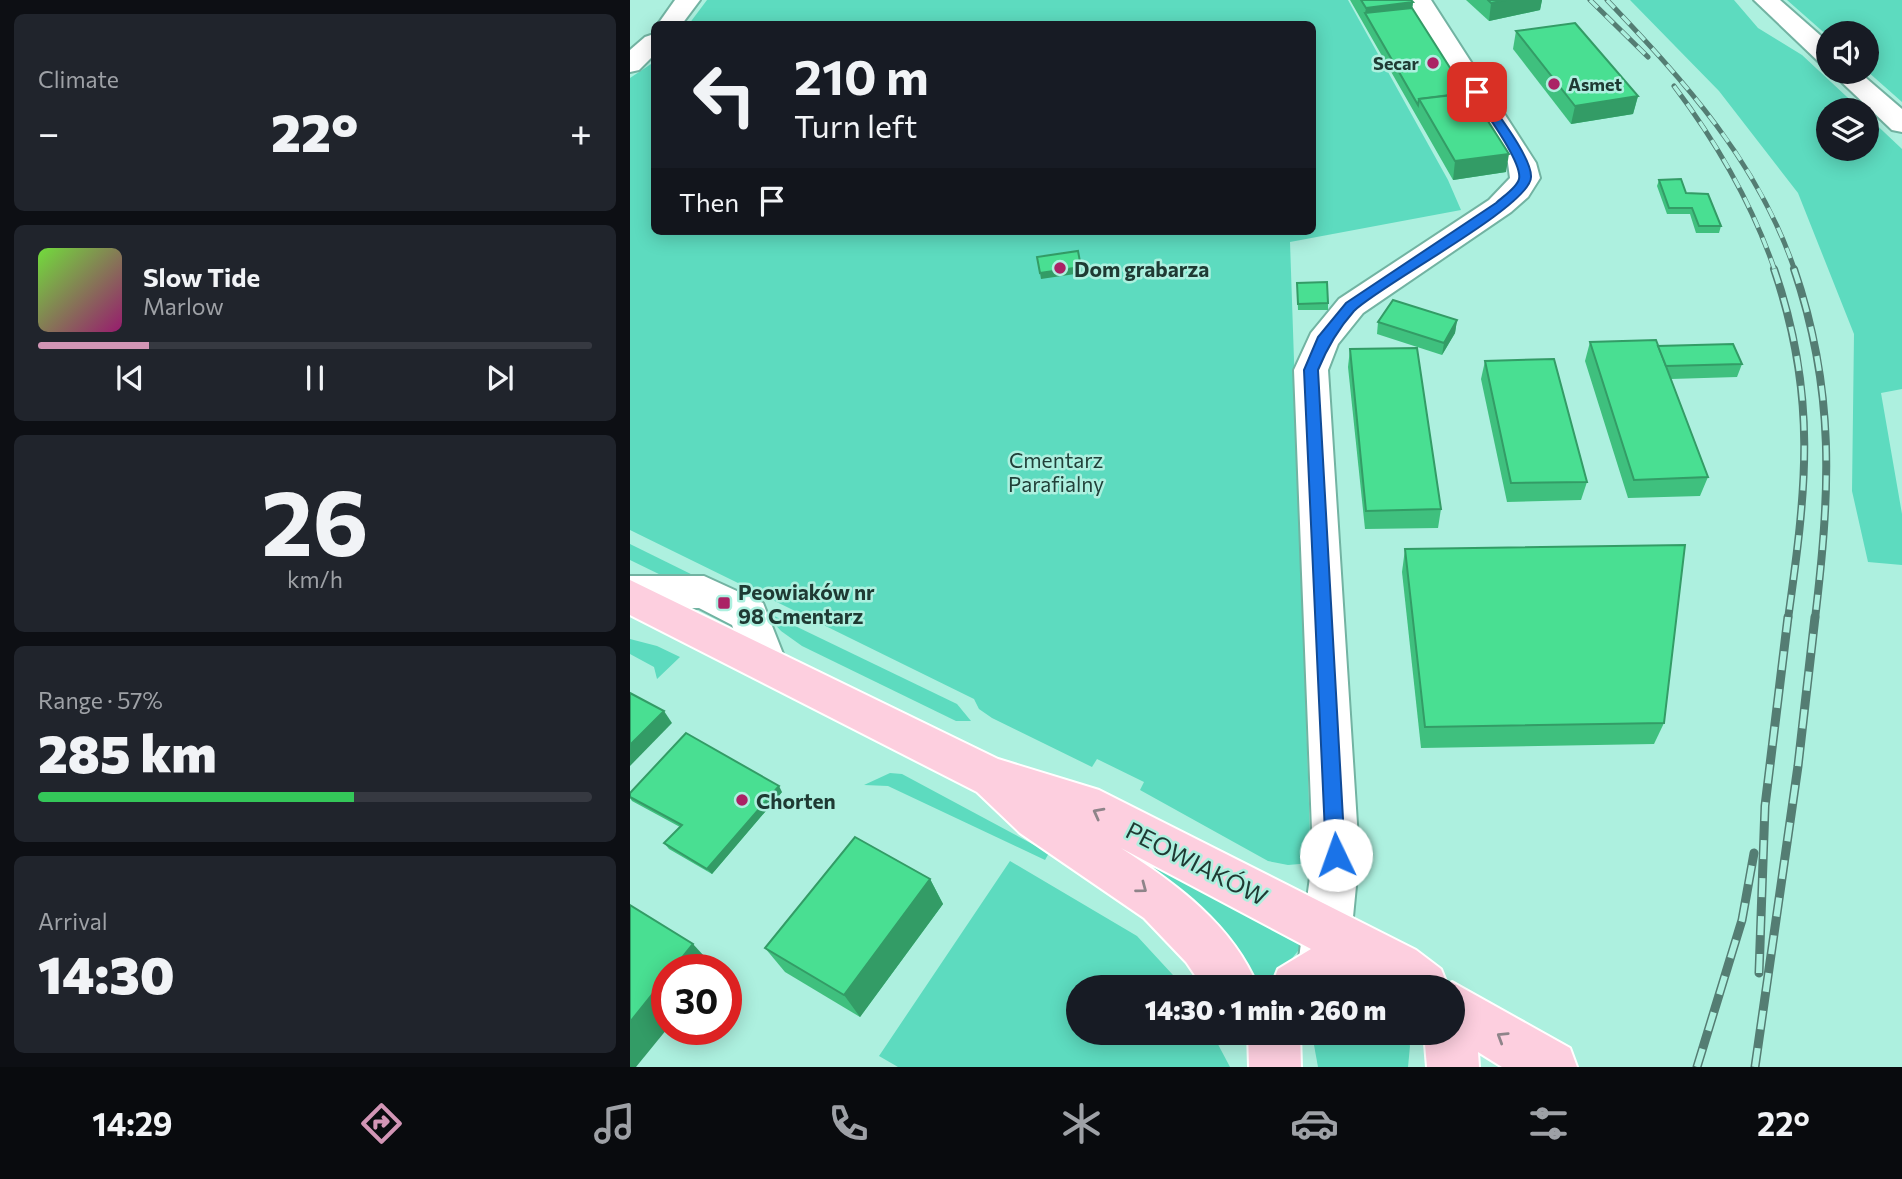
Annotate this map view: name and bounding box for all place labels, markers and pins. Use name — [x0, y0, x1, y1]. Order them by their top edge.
place label: Secar — [1373, 52, 1420, 74]
marker: Secar — [1425, 55, 1441, 71]
pin — [1447, 62, 1507, 122]
place label: Asmet — [1568, 73, 1622, 95]
marker: Asmet — [1546, 76, 1562, 92]
place label: Dom grabarza — [1074, 256, 1209, 281]
marker: Dom grabarza — [1052, 260, 1068, 276]
place label: Peowiaków nr 98 Cmentarz — [738, 579, 875, 628]
marker: Peowiaków nr 98 Cmentarz — [716, 595, 732, 611]
place label: Chorten — [756, 788, 836, 813]
marker: Chorten — [734, 792, 750, 808]

